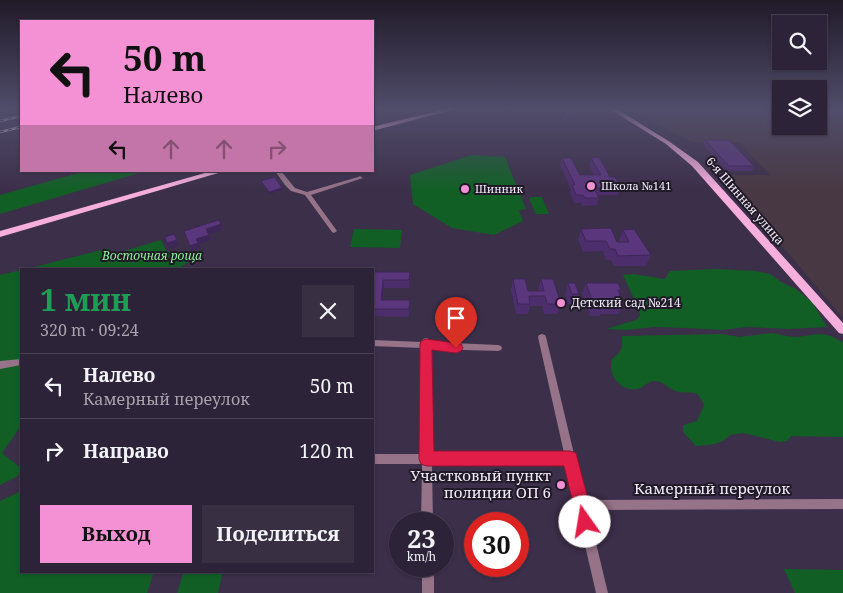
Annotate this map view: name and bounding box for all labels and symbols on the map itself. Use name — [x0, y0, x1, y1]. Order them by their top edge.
street label: 6-я Шинная улица — [702, 153, 788, 248]
place label: Школа №141 — [601, 178, 671, 193]
marker: Школа №141 — [585, 180, 597, 192]
place label: Шинник — [475, 181, 523, 196]
marker: Шинник — [459, 183, 471, 195]
park label: Восточная роща — [101, 247, 202, 264]
place label: Детский сад №214 — [571, 294, 681, 311]
pin — [435, 297, 477, 348]
marker: Детский сад №214 — [555, 297, 567, 309]
place label: Участковый пункт полиции ОП 6 — [410, 465, 551, 502]
street label: Камерный переулок — [634, 478, 790, 498]
marker: Участковый пункт полиции ОП 6 — [555, 479, 567, 491]
position arrow — [558, 495, 610, 547]
speed limit sign: 30 — [464, 512, 529, 577]

